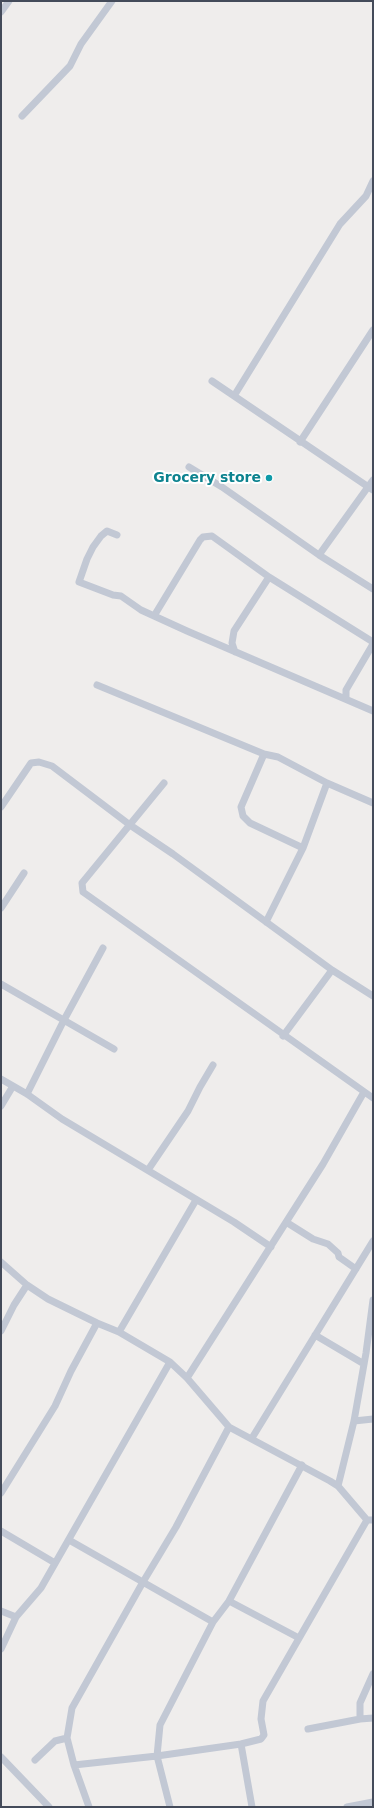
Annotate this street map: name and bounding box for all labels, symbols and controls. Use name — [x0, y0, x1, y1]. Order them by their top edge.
place label: Grocery store — [153, 470, 261, 486]
marker: Grocery store — [264, 473, 274, 483]

